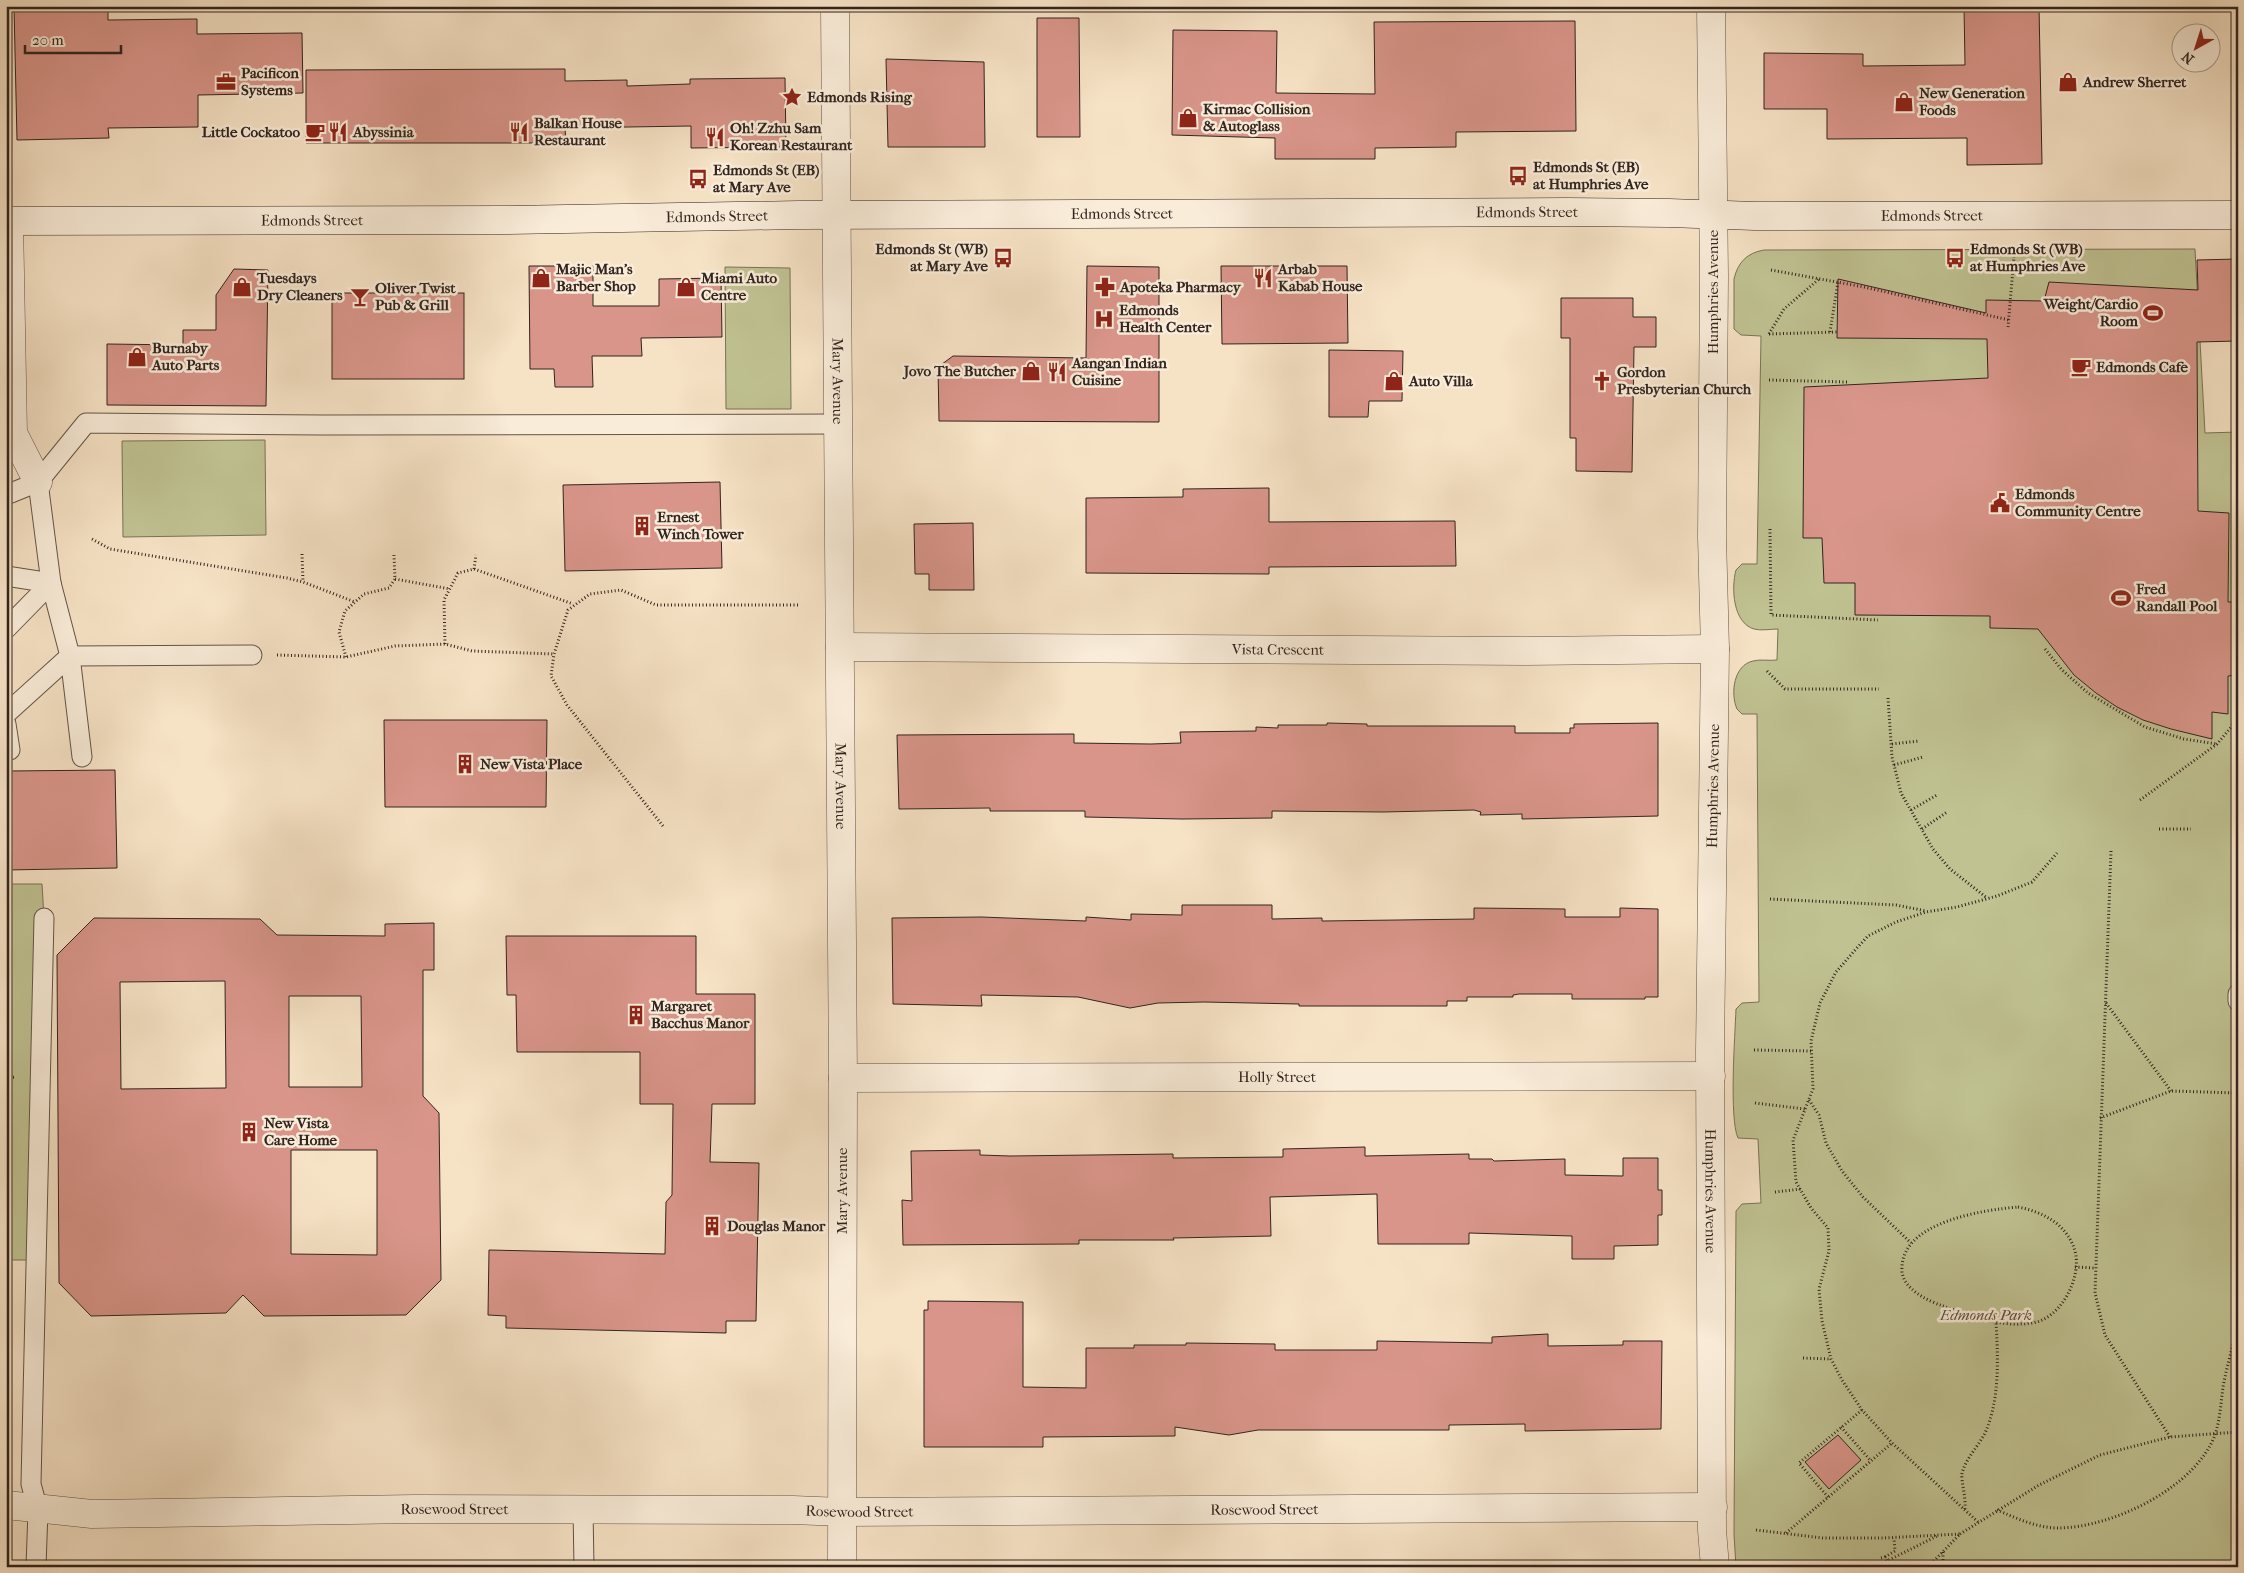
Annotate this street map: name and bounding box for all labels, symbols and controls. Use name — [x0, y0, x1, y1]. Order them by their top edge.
scale bar — [25, 22, 121, 54]
north arrow — [2172, 22, 2222, 72]
text: 20 m — [32, 31, 64, 49]
text: N — [2178, 48, 2198, 68]
place label: Pacificon Systems — [241, 64, 299, 99]
office icon: Pacificon Systems — [215, 71, 237, 93]
shop icon: Andrew Sherret — [2057, 71, 2079, 93]
place label: Andrew Sherret — [2082, 73, 2187, 91]
place label: New Generation Foods — [1918, 84, 2025, 119]
place icon: Edmonds Rising — [781, 86, 803, 108]
place label: Edmonds Rising — [807, 88, 913, 106]
shop icon: New Generation Foods — [1893, 91, 1915, 113]
place label: Kirmac Collision & Autoglass — [1203, 100, 1311, 135]
shop icon: Kirmac Collision & Autoglass — [1177, 107, 1199, 129]
place label: Balkan House Restaurant — [534, 114, 623, 149]
place label: Oh! Zzhu Sam Korean Restaurant — [730, 119, 853, 154]
cafe icon: Little Cockatoo — [304, 121, 326, 143]
restaurant icon: Abyssinia — [327, 121, 349, 143]
restaurant icon: Balkan House Restaurant — [508, 121, 530, 143]
place label: Little Cockatoo — [202, 123, 300, 141]
place label: Abyssinia — [352, 123, 415, 141]
restaurant icon: Oh! Zzhu Sam Korean Restaurant — [704, 126, 726, 148]
place label: Edmonds St (EB) at Humphries Ave — [1533, 158, 1649, 193]
place label: Edmonds St (EB) at Mary Ave — [713, 161, 820, 196]
bus stop icon: Edmonds St (EB) at Humphries Ave — [1507, 165, 1529, 187]
bus stop icon: Edmonds St (EB) at Mary Ave — [687, 168, 709, 190]
street label: Edmonds Street — [1476, 203, 1579, 221]
street label: Edmonds Street — [1071, 205, 1174, 223]
street label: Edmonds Street — [666, 207, 769, 226]
street label: Edmonds Street — [1881, 207, 1984, 225]
street label: Edmonds Street — [261, 211, 364, 229]
street label: Humphries Avenue — [1704, 229, 1722, 354]
place label: Edmonds St (WB) at Mary Ave — [875, 240, 989, 275]
place label: Edmonds St (WB) at Humphries Ave — [1970, 240, 2086, 275]
bus stop icon: Edmonds St (WB) at Mary Ave — [992, 247, 1014, 269]
bus stop icon: Edmonds St (WB) at Humphries Ave — [1944, 247, 1966, 269]
place label: Majic Man's Barber Shop — [555, 260, 636, 295]
place label: Arbab Kabab House — [1277, 260, 1363, 295]
shop icon: Majic Man's Barber Shop — [530, 267, 552, 289]
restaurant icon: Arbab Kabab House — [1252, 267, 1274, 289]
place label: Tuesdays Dry Cleaners — [256, 269, 343, 304]
place label: Miami Auto Centre — [700, 269, 778, 304]
shop icon: Tuesdays Dry Cleaners — [231, 276, 253, 298]
shop icon: Miami Auto Centre — [675, 276, 697, 298]
pharmacy icon: Apoteka Pharmacy — [1094, 276, 1116, 298]
place label: Apoteka Pharmacy — [1119, 278, 1242, 296]
place label: Oliver Twist Pub & Grill — [375, 279, 456, 314]
bar icon: Oliver Twist Pub & Grill — [349, 286, 371, 308]
place label: Weight/Cardio Room — [2043, 295, 2139, 330]
place label: Edmonds Health Center — [1119, 301, 1212, 336]
sports icon: Weight/Cardio Room — [2142, 302, 2164, 324]
hospital icon: Edmonds Health Center — [1093, 308, 1115, 330]
street label: Mary Avenue — [828, 338, 847, 425]
place label: Burnaby Auto Parts — [151, 339, 220, 374]
shop icon: Burnaby Auto Parts — [126, 346, 148, 368]
place label: Aangan Indian Cuisine — [1071, 354, 1167, 389]
cafe icon: Edmonds Cafe — [2070, 356, 2092, 378]
place label: Edmonds Cafe — [2096, 358, 2189, 376]
shop icon: Jovo The Butcher — [1020, 360, 1042, 382]
restaurant icon: Aangan Indian Cuisine — [1046, 361, 1068, 383]
place label: Jovo The Butcher — [902, 362, 1017, 380]
place label: Gordon Presbyterian Church — [1617, 363, 1752, 398]
shop icon: Auto Villa — [1383, 370, 1405, 392]
church icon: Gordon Presbyterian Church — [1591, 370, 1613, 392]
place label: Auto Villa — [1408, 372, 1474, 390]
place label: Edmonds Community Centre — [2015, 485, 2141, 520]
public building icon: Edmonds Community Centre — [1989, 492, 2011, 514]
place label: Ernest Winch Tower — [656, 508, 744, 543]
building icon: Ernest Winch Tower — [631, 515, 653, 537]
place label: Fred Randall Pool — [2135, 580, 2218, 615]
sports icon: Fred Randall Pool — [2110, 587, 2132, 609]
street label: Vista Crescent — [1231, 640, 1325, 659]
street label: Humphries Avenue — [1703, 723, 1723, 848]
street label: Mary Avenue — [831, 743, 850, 830]
building icon: New Vista Place — [454, 753, 476, 775]
place label: New Vista Place — [480, 755, 583, 773]
place label: Margaret Bacchus Manor — [650, 997, 750, 1032]
building icon: Margaret Bacchus Manor — [625, 1004, 647, 1026]
street label: Holly Street — [1238, 1068, 1317, 1086]
place label: New Vista Care Home — [264, 1114, 338, 1149]
building icon: New Vista Care Home — [238, 1121, 260, 1143]
street label: Humphries Avenue — [1701, 1129, 1720, 1254]
street label: Mary Avenue — [833, 1147, 851, 1234]
building icon: Douglas Manor — [701, 1215, 723, 1237]
place label: Douglas Manor — [727, 1217, 826, 1235]
park label: Edmonds Park — [1939, 1306, 2032, 1324]
street label: Rosewood Street — [400, 1500, 509, 1518]
street label: Rosewood Street — [1210, 1500, 1319, 1519]
street label: Rosewood Street — [805, 1502, 914, 1521]

